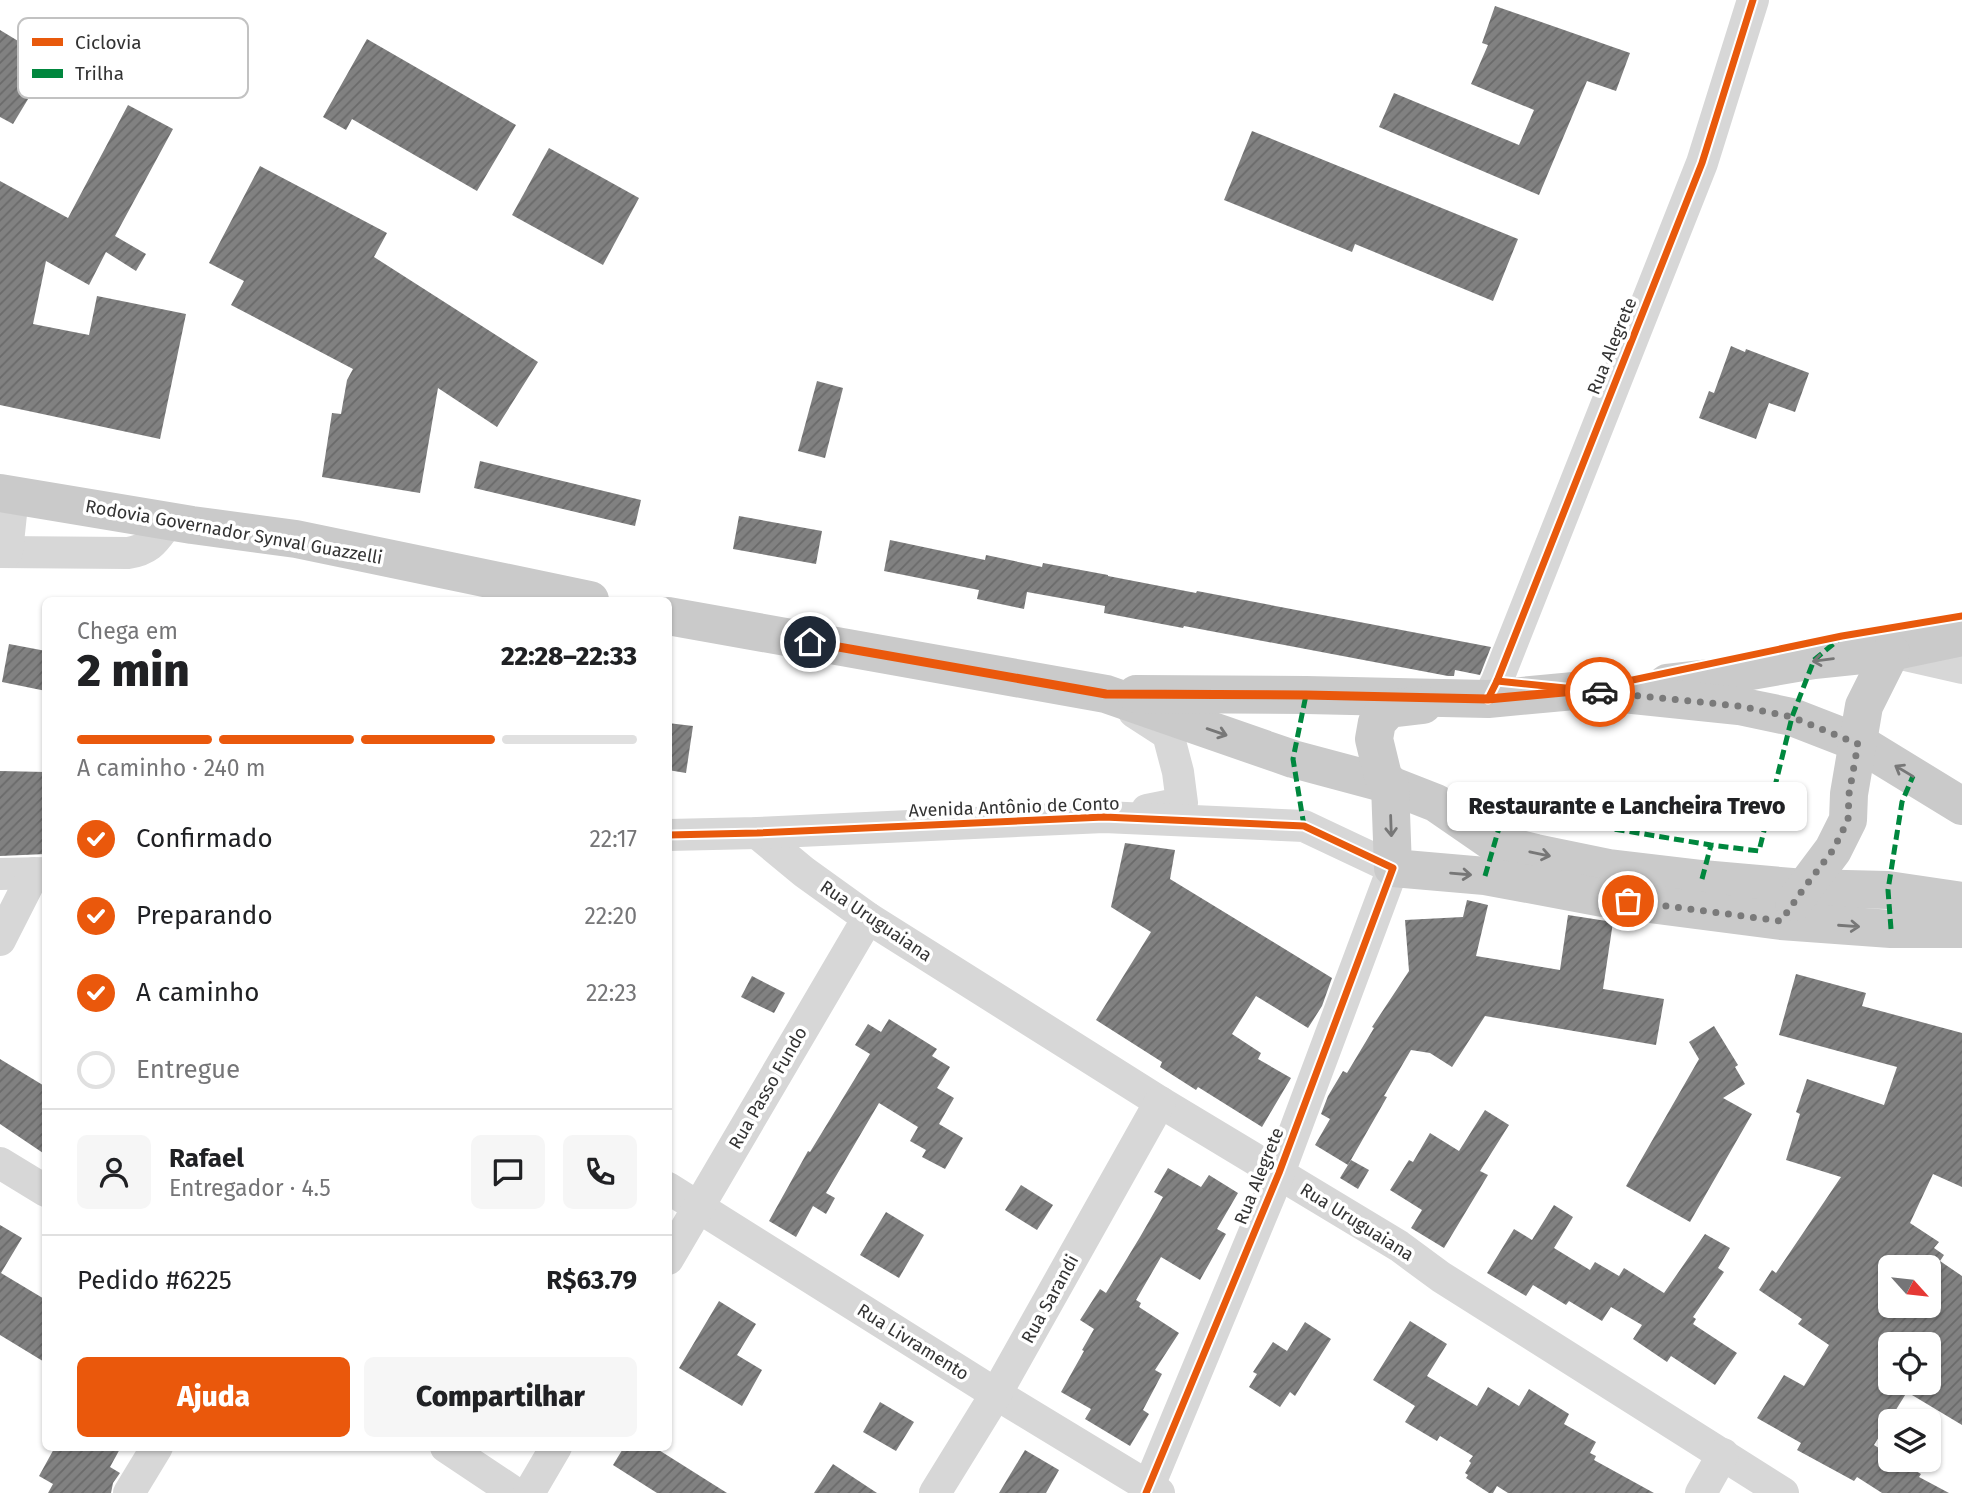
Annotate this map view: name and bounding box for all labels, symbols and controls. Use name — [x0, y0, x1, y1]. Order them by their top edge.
legend — [18, 18, 248, 98]
text: Ciclovia — [75, 31, 142, 54]
text: Trilha — [75, 62, 124, 85]
street label: Rua Alegrete — [1583, 294, 1641, 398]
street label: Rodovia Governador Synval Guazzelli — [84, 495, 384, 569]
pin — [780, 612, 840, 672]
text: Chega em — [77, 617, 178, 645]
icon: home — [791, 623, 829, 661]
text: 22:28–22:33 — [501, 641, 637, 672]
text: 2 min — [77, 643, 190, 698]
one-way arrow — [1812, 653, 1835, 666]
courier — [1565, 657, 1635, 727]
icon: car — [1581, 673, 1619, 711]
one-way arrow — [1205, 727, 1227, 739]
text: A caminho · 240 m — [77, 754, 266, 782]
one-way arrow — [1894, 763, 1914, 777]
callout: Restaurante e Lancheira Trevo — [1448, 782, 1808, 831]
street label: Avenida Antônio de Conto — [908, 792, 1120, 822]
text: Restaurante e Lancheira Trevo — [1468, 792, 1786, 820]
one-way arrow — [1385, 815, 1398, 838]
icon: check — [77, 820, 115, 858]
text: Confirmado — [136, 823, 273, 854]
text: 22:17 — [589, 825, 637, 853]
one-way arrow — [1528, 847, 1551, 861]
one-way arrow — [1449, 868, 1471, 881]
pin — [1598, 871, 1658, 931]
street label: Rua Uruguaiana — [816, 876, 936, 966]
icon: bag — [1609, 882, 1647, 920]
icon: check — [77, 897, 115, 935]
text: Preparando — [136, 900, 273, 931]
text: 22:20 — [584, 902, 637, 930]
one-way arrow — [1837, 920, 1860, 933]
icon: check — [77, 974, 115, 1012]
text: A caminho — [136, 977, 259, 1008]
text: 22:23 — [586, 979, 637, 1007]
street label: Rua Passo Fundo — [724, 1023, 812, 1153]
text: Entregue — [136, 1054, 240, 1085]
street label: Rua Alegrete — [1230, 1124, 1288, 1228]
button: person — [77, 1135, 151, 1209]
button: chat — [471, 1135, 545, 1209]
button: phone — [563, 1135, 637, 1209]
text: Rafael — [169, 1143, 244, 1174]
text: Entregador · 4.5 — [169, 1174, 331, 1202]
street label: Rua Uruguaiana — [1296, 1178, 1418, 1266]
street label: Rua Sarandi — [1017, 1251, 1083, 1347]
north arrow — [1878, 1255, 1941, 1318]
map controls — [1878, 1255, 1941, 1472]
text: Pedido #6225 — [77, 1265, 232, 1296]
text: R$63.79 — [546, 1265, 637, 1296]
street label: Rua Livramento — [853, 1299, 973, 1385]
button: locate — [1878, 1332, 1941, 1395]
button: Ajuda — [77, 1357, 350, 1437]
button: Compartilhar — [364, 1357, 637, 1437]
button: layers — [1878, 1409, 1941, 1472]

